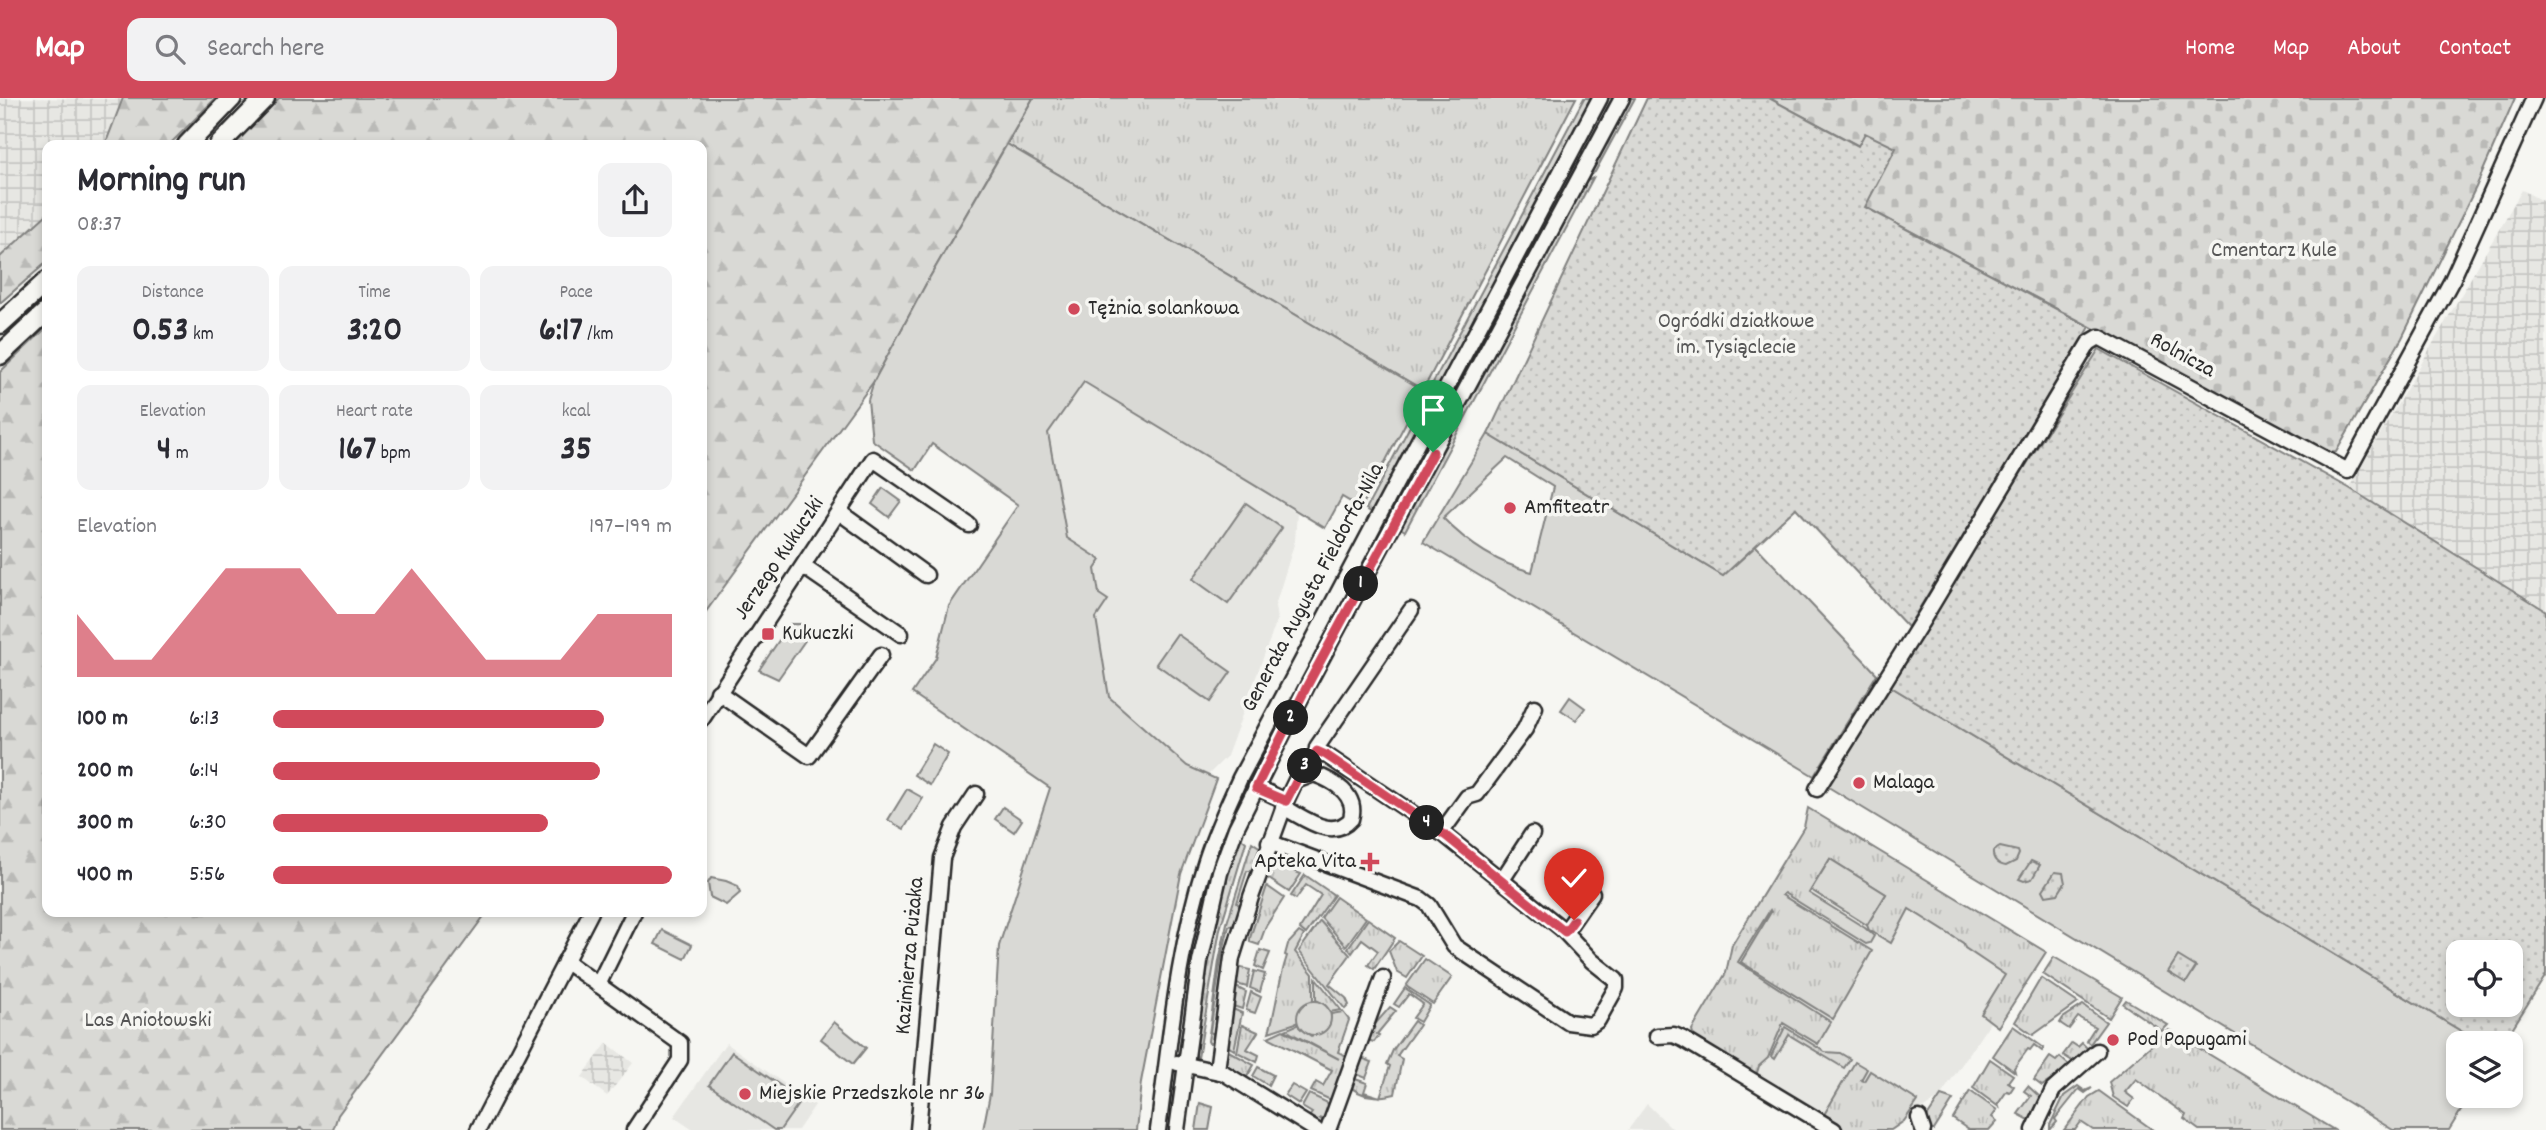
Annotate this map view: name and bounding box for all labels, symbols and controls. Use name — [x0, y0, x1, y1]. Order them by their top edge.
search box — [127, 18, 617, 81]
text: Map — [35, 26, 85, 73]
icon: search — [151, 30, 189, 68]
text: Search here — [207, 31, 325, 68]
text: Home — [2185, 32, 2235, 66]
text: Map — [2273, 32, 2309, 66]
text: About — [2347, 32, 2401, 66]
text: Contact — [2439, 32, 2511, 66]
text: Morning run — [77, 155, 246, 210]
button: share — [598, 163, 672, 237]
text: 08:37 — [77, 209, 122, 242]
park label: Cmentarz Kule — [2211, 235, 2337, 268]
text: Distance — [142, 280, 204, 307]
text: Time — [358, 280, 391, 307]
text: Pace — [559, 280, 593, 307]
place label: Tężnia solankowa — [1088, 293, 1240, 326]
marker: Tężnia solankowa — [1066, 301, 1082, 317]
park label: Ogródki działkowe im. Tysiąclecie — [1658, 306, 1814, 365]
text: 0.53 — [132, 307, 189, 357]
text: 3:20 — [347, 307, 402, 357]
text: 6:17 — [539, 307, 583, 357]
text: km — [189, 322, 214, 349]
text: /km — [583, 322, 613, 349]
street label: Rolnicza — [2143, 324, 2222, 388]
pin — [1403, 380, 1463, 452]
icon: arrive — [1414, 391, 1452, 429]
text: Elevation — [140, 399, 206, 426]
text: Heart rate — [336, 399, 413, 426]
text: kcal — [562, 399, 591, 426]
text: 4 — [157, 426, 171, 476]
text: 167 — [338, 426, 376, 476]
text: 35 — [560, 426, 592, 476]
text: m — [171, 441, 189, 468]
text: bpm — [376, 441, 411, 468]
street label: Generała Augusta Fieldorfa-Nila — [1234, 456, 1395, 719]
street label: Jerzego Kukuczki — [726, 491, 834, 627]
place label: Amfiteatr — [1524, 492, 1610, 525]
marker: Amfiteatr — [1502, 500, 1518, 516]
text: Elevation — [77, 511, 157, 544]
text: 197–199 m — [589, 511, 672, 544]
pin: 1 — [1344, 566, 1378, 602]
text: 1 — [1358, 570, 1363, 597]
place label: Kukuczki — [782, 618, 854, 651]
marker: Kukuczki — [760, 626, 776, 642]
pin: 2 — [1274, 700, 1308, 736]
text: 100 m — [77, 703, 128, 736]
text: 6:13 — [189, 703, 219, 736]
text: 2 — [1286, 704, 1295, 731]
pin: 3 — [1288, 748, 1322, 784]
text: 3 — [1300, 752, 1309, 779]
text: 200 m — [77, 755, 133, 788]
text: 6:14 — [189, 755, 219, 788]
place label: Malaga — [1873, 767, 1936, 800]
marker: Malaga — [1851, 775, 1867, 791]
pin: 4 — [1410, 806, 1444, 840]
text: 300 m — [77, 807, 133, 840]
text: 6:30 — [189, 807, 227, 840]
text: 4 — [1423, 809, 1430, 836]
place label: Apteka Vita — [1254, 846, 1357, 879]
pin — [1544, 848, 1604, 920]
marker: Apteka Vita — [1362, 854, 1378, 870]
text: 400 m — [77, 859, 133, 892]
text: 5:56 — [189, 859, 225, 892]
icon: check — [1555, 859, 1593, 897]
street label: Kazimierza Pużaka — [888, 875, 934, 1036]
map controls — [2446, 940, 2523, 1108]
button: locate — [2446, 940, 2523, 1017]
park label: Las Aniołowski — [85, 1005, 211, 1038]
place label: Pod Papugami — [2127, 1024, 2246, 1057]
button: layers — [2446, 1031, 2523, 1108]
marker: Pod Papugami — [2105, 1032, 2121, 1048]
place label: Miejskie Przedszkole nr 36 — [759, 1078, 985, 1111]
marker: Miejskie Przedszkole nr 36 — [737, 1086, 753, 1102]

